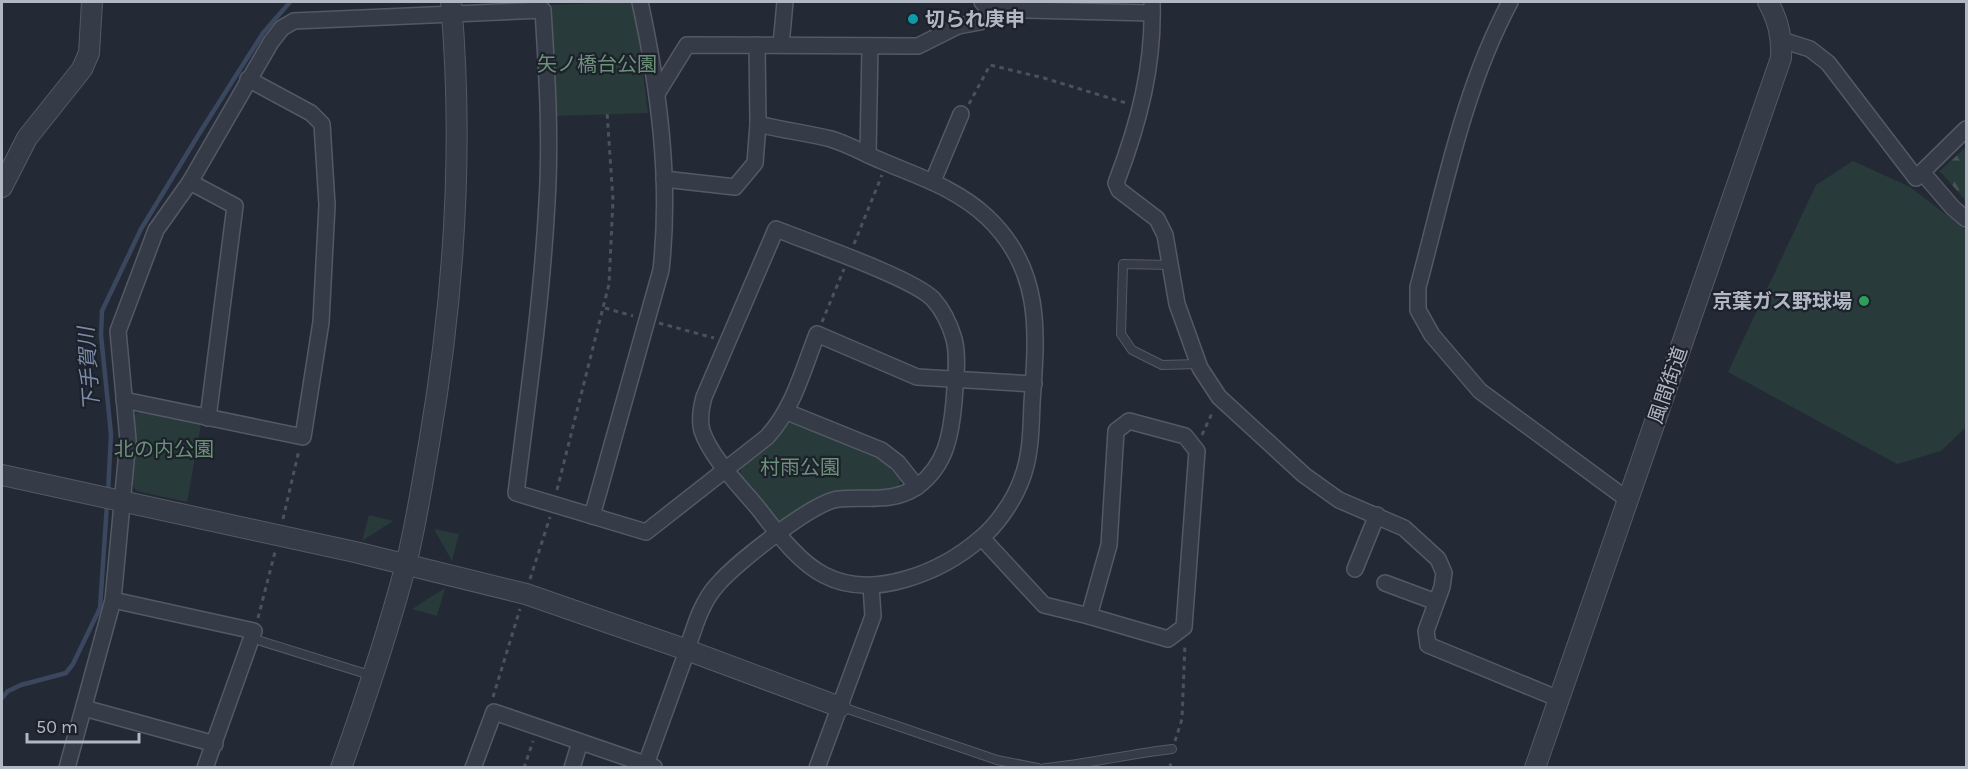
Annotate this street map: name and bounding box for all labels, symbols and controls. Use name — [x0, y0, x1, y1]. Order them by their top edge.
place label: 切られ庚申 — [925, 8, 1025, 31]
marker: 切られ庚申 — [906, 12, 920, 26]
park label: 矢ノ橋台公園 — [537, 53, 657, 76]
place label: 京葉ガス野球場 — [1712, 290, 1852, 313]
marker: 京葉ガス野球場 — [1857, 294, 1871, 308]
water label: 下手賀川 — [74, 324, 104, 412]
street label: 風間街道 — [1644, 343, 1692, 427]
park label: 北の内公園 — [114, 438, 214, 461]
park label: 村雨公園 — [760, 456, 840, 479]
scale bar — [27, 706, 140, 744]
text: 50 m — [36, 716, 78, 738]

